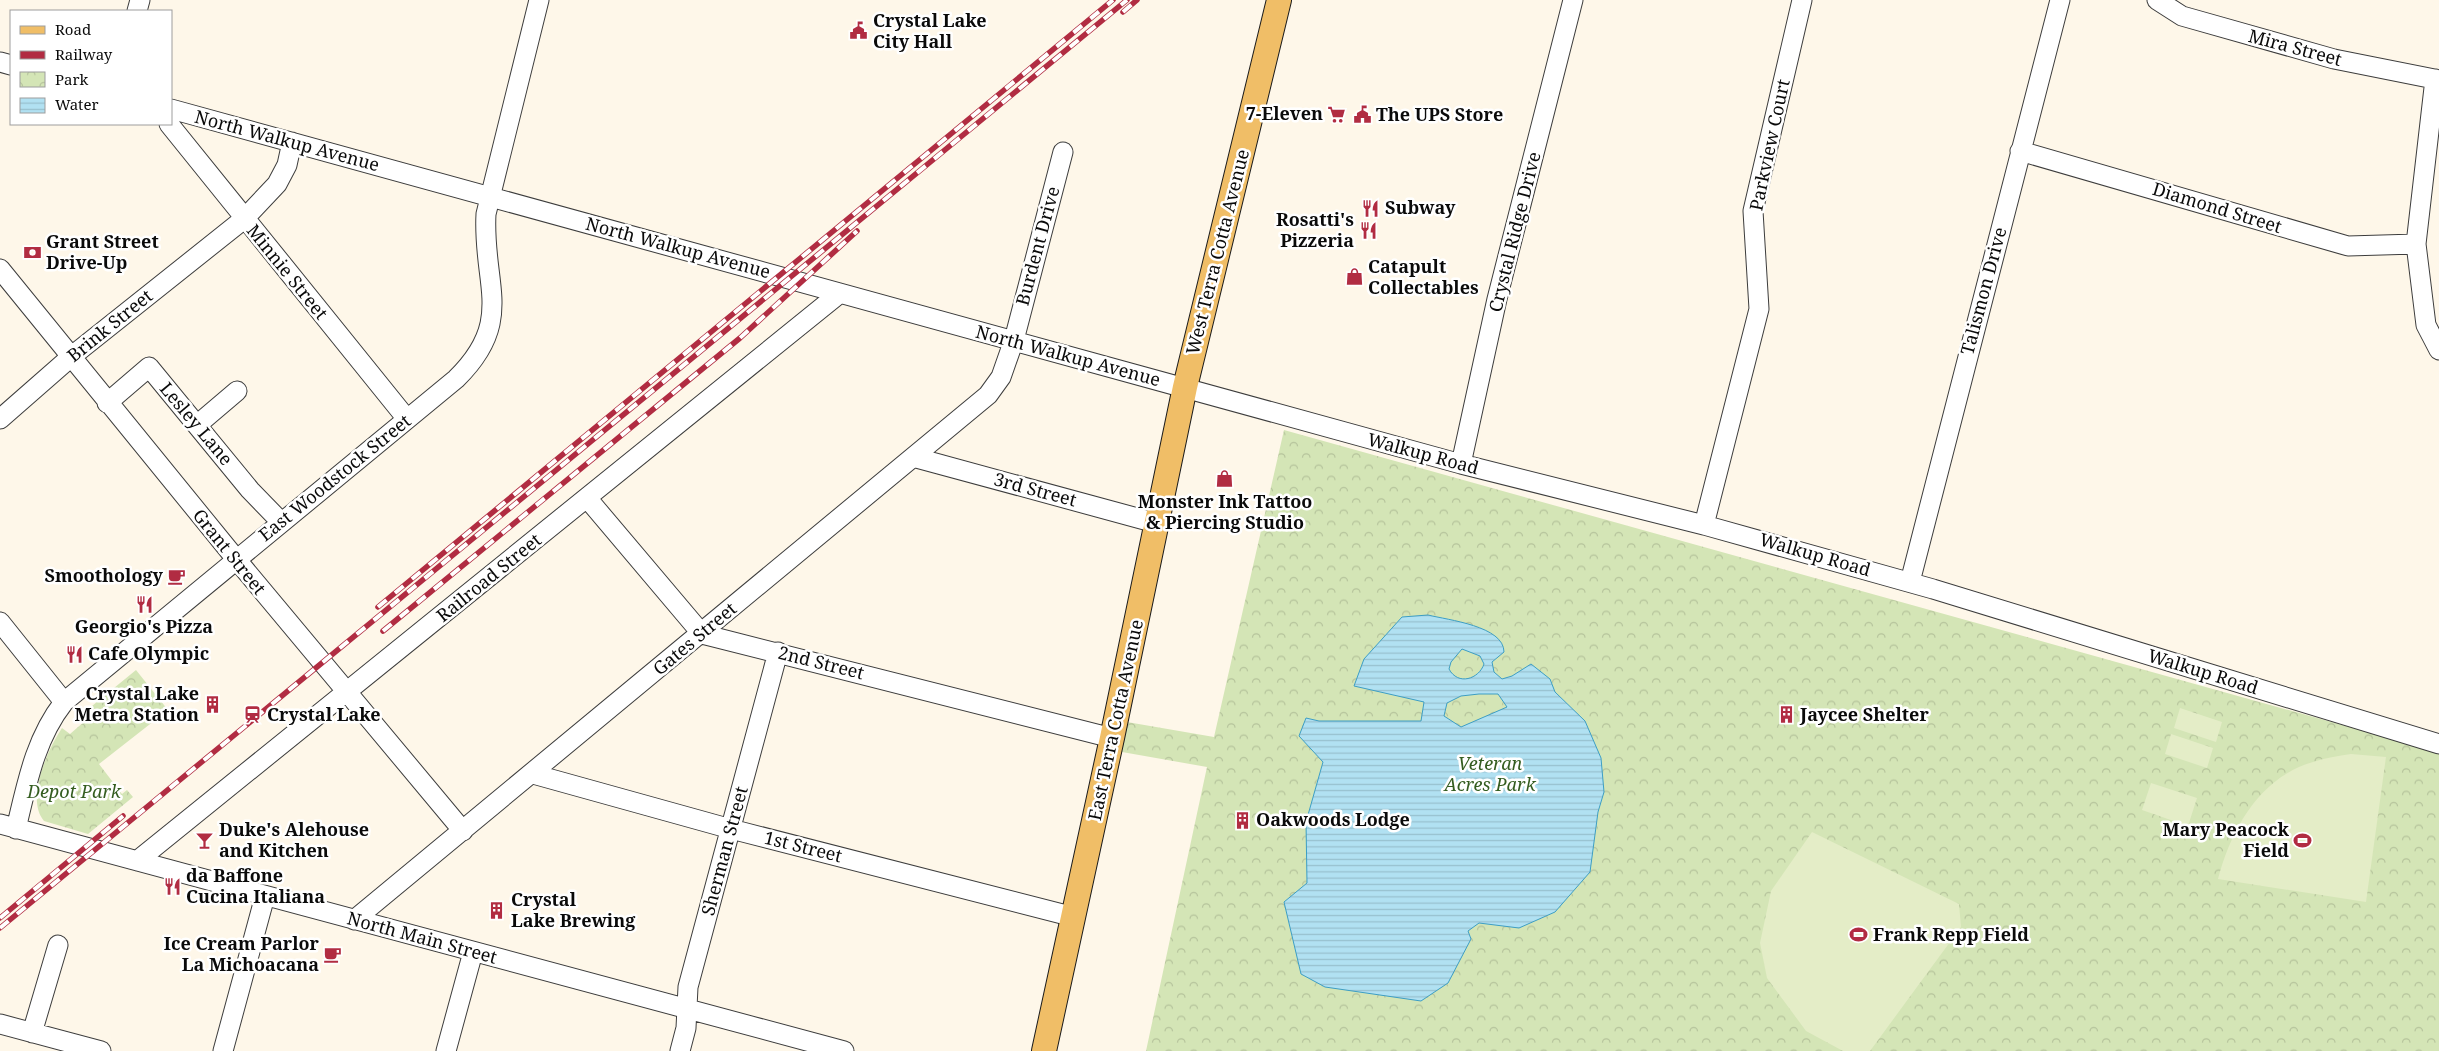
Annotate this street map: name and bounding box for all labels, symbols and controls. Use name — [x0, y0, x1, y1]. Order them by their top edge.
place label: Crystal Lake City Hall — [873, 8, 987, 53]
legend — [10, 10, 172, 125]
text: Road — [55, 19, 91, 39]
public building icon: Crystal Lake City Hall — [849, 21, 869, 41]
street label: Mira Street — [2246, 23, 2345, 71]
text: Railway — [55, 44, 113, 64]
text: Park — [55, 69, 89, 89]
street label: Parkview Court — [1743, 77, 1795, 213]
text: Water — [55, 94, 98, 114]
place label: 7-Eleven — [1246, 101, 1323, 125]
place label: The UPS Store — [1376, 102, 1503, 126]
street label: North Walkup Avenue — [192, 104, 382, 176]
supermarket icon: 7-Eleven — [1327, 104, 1347, 124]
public building icon: The UPS Store — [1352, 105, 1372, 125]
street label: West Terra Cotta Avenue — [1180, 147, 1254, 357]
street label: Crystal Ridge Drive — [1482, 149, 1546, 314]
street label: Diamond Street — [2150, 176, 2285, 238]
street label: Burdent Drive — [1010, 184, 1064, 308]
place label: Subway — [1385, 195, 1456, 219]
restaurant icon: Subway — [1361, 198, 1381, 218]
place label: Rosatti's Pizzeria — [1276, 207, 1354, 252]
street label: North Walkup Avenue — [583, 211, 773, 283]
street label: Minnie Street — [242, 219, 334, 324]
restaurant icon: Rosatti's Pizzeria — [1358, 220, 1378, 240]
street label: Talismon Drive — [1954, 224, 2012, 357]
place label: Grant Street Drive-Up — [46, 229, 159, 274]
bank icon: Grant Street Drive-Up — [22, 242, 42, 262]
place label: Catapult Collectables — [1368, 254, 1479, 299]
shop icon: Catapult Collectables — [1344, 267, 1364, 287]
street label: Brink Street — [62, 283, 157, 367]
street label: North Walkup Avenue — [973, 319, 1163, 391]
street label: Lesley Lane — [155, 377, 239, 470]
street label: East Woodstock Street — [253, 408, 415, 546]
street label: Walkup Road — [1365, 427, 1482, 479]
street label: 3rd Street — [991, 467, 1079, 512]
shop icon: Monster Ink Tattoo & Piercing Studio — [1215, 469, 1235, 489]
place label: Monster Ink Tattoo & Piercing Studio — [1138, 489, 1312, 534]
street label: Grant Street — [188, 503, 272, 599]
street label: Walkup Road — [1757, 527, 1874, 581]
street label: Railroad Street — [431, 528, 546, 627]
place label: Smoothology — [44, 563, 164, 587]
cafe icon: Smoothology — [167, 566, 187, 586]
restaurant icon: Georgio's Pizza — [134, 594, 154, 614]
street label: Gates Street — [648, 596, 741, 680]
place label: Georgio's Pizza — [75, 614, 213, 638]
street label: East Terra Cotta Avenue — [1082, 617, 1148, 823]
street label: 2nd Street — [776, 640, 867, 684]
place label: Cafe Olympic — [88, 641, 209, 665]
street label: Walkup Road — [2145, 643, 2261, 699]
restaurant icon: Cafe Olympic — [64, 644, 84, 664]
place label: Crystal Lake Metra Station — [75, 681, 199, 726]
building icon: Crystal Lake Metra Station — [203, 694, 223, 714]
place label: Crystal Lake — [267, 702, 381, 726]
place label: Jaycee Shelter — [1799, 702, 1929, 726]
station icon: Crystal Lake — [243, 705, 263, 725]
building icon: Jaycee Shelter — [1776, 705, 1796, 725]
park label: Veteran Acres Park — [1442, 751, 1536, 796]
park label: Depot Park — [26, 779, 122, 803]
street label: Sherman Street — [695, 783, 753, 918]
place label: Oakwoods Lodge — [1256, 807, 1410, 831]
building icon: Oakwoods Lodge — [1232, 810, 1252, 830]
place label: Duke's Alehouse and Kitchen — [219, 817, 369, 862]
place label: Mary Peacock Field — [2162, 817, 2290, 862]
street label: 1st Street — [762, 825, 845, 867]
bar icon: Duke's Alehouse and Kitchen — [195, 830, 215, 850]
sports icon: Mary Peacock Field — [2293, 830, 2313, 850]
place label: da Baffone Cucina Italiana — [186, 863, 325, 908]
restaurant icon: da Baffone Cucina Italiana — [162, 876, 182, 896]
place label: Crystal Lake Brewing — [511, 887, 636, 932]
building icon: Crystal Lake Brewing — [487, 900, 507, 920]
street label: North Main Street — [345, 905, 500, 969]
place label: Frank Repp Field — [1873, 922, 2029, 946]
sports icon: Frank Repp Field — [1849, 925, 1869, 945]
place label: Ice Cream Parlor La Michoacana — [164, 931, 320, 976]
cafe icon: Ice Cream Parlor La Michoacana — [323, 944, 343, 964]

